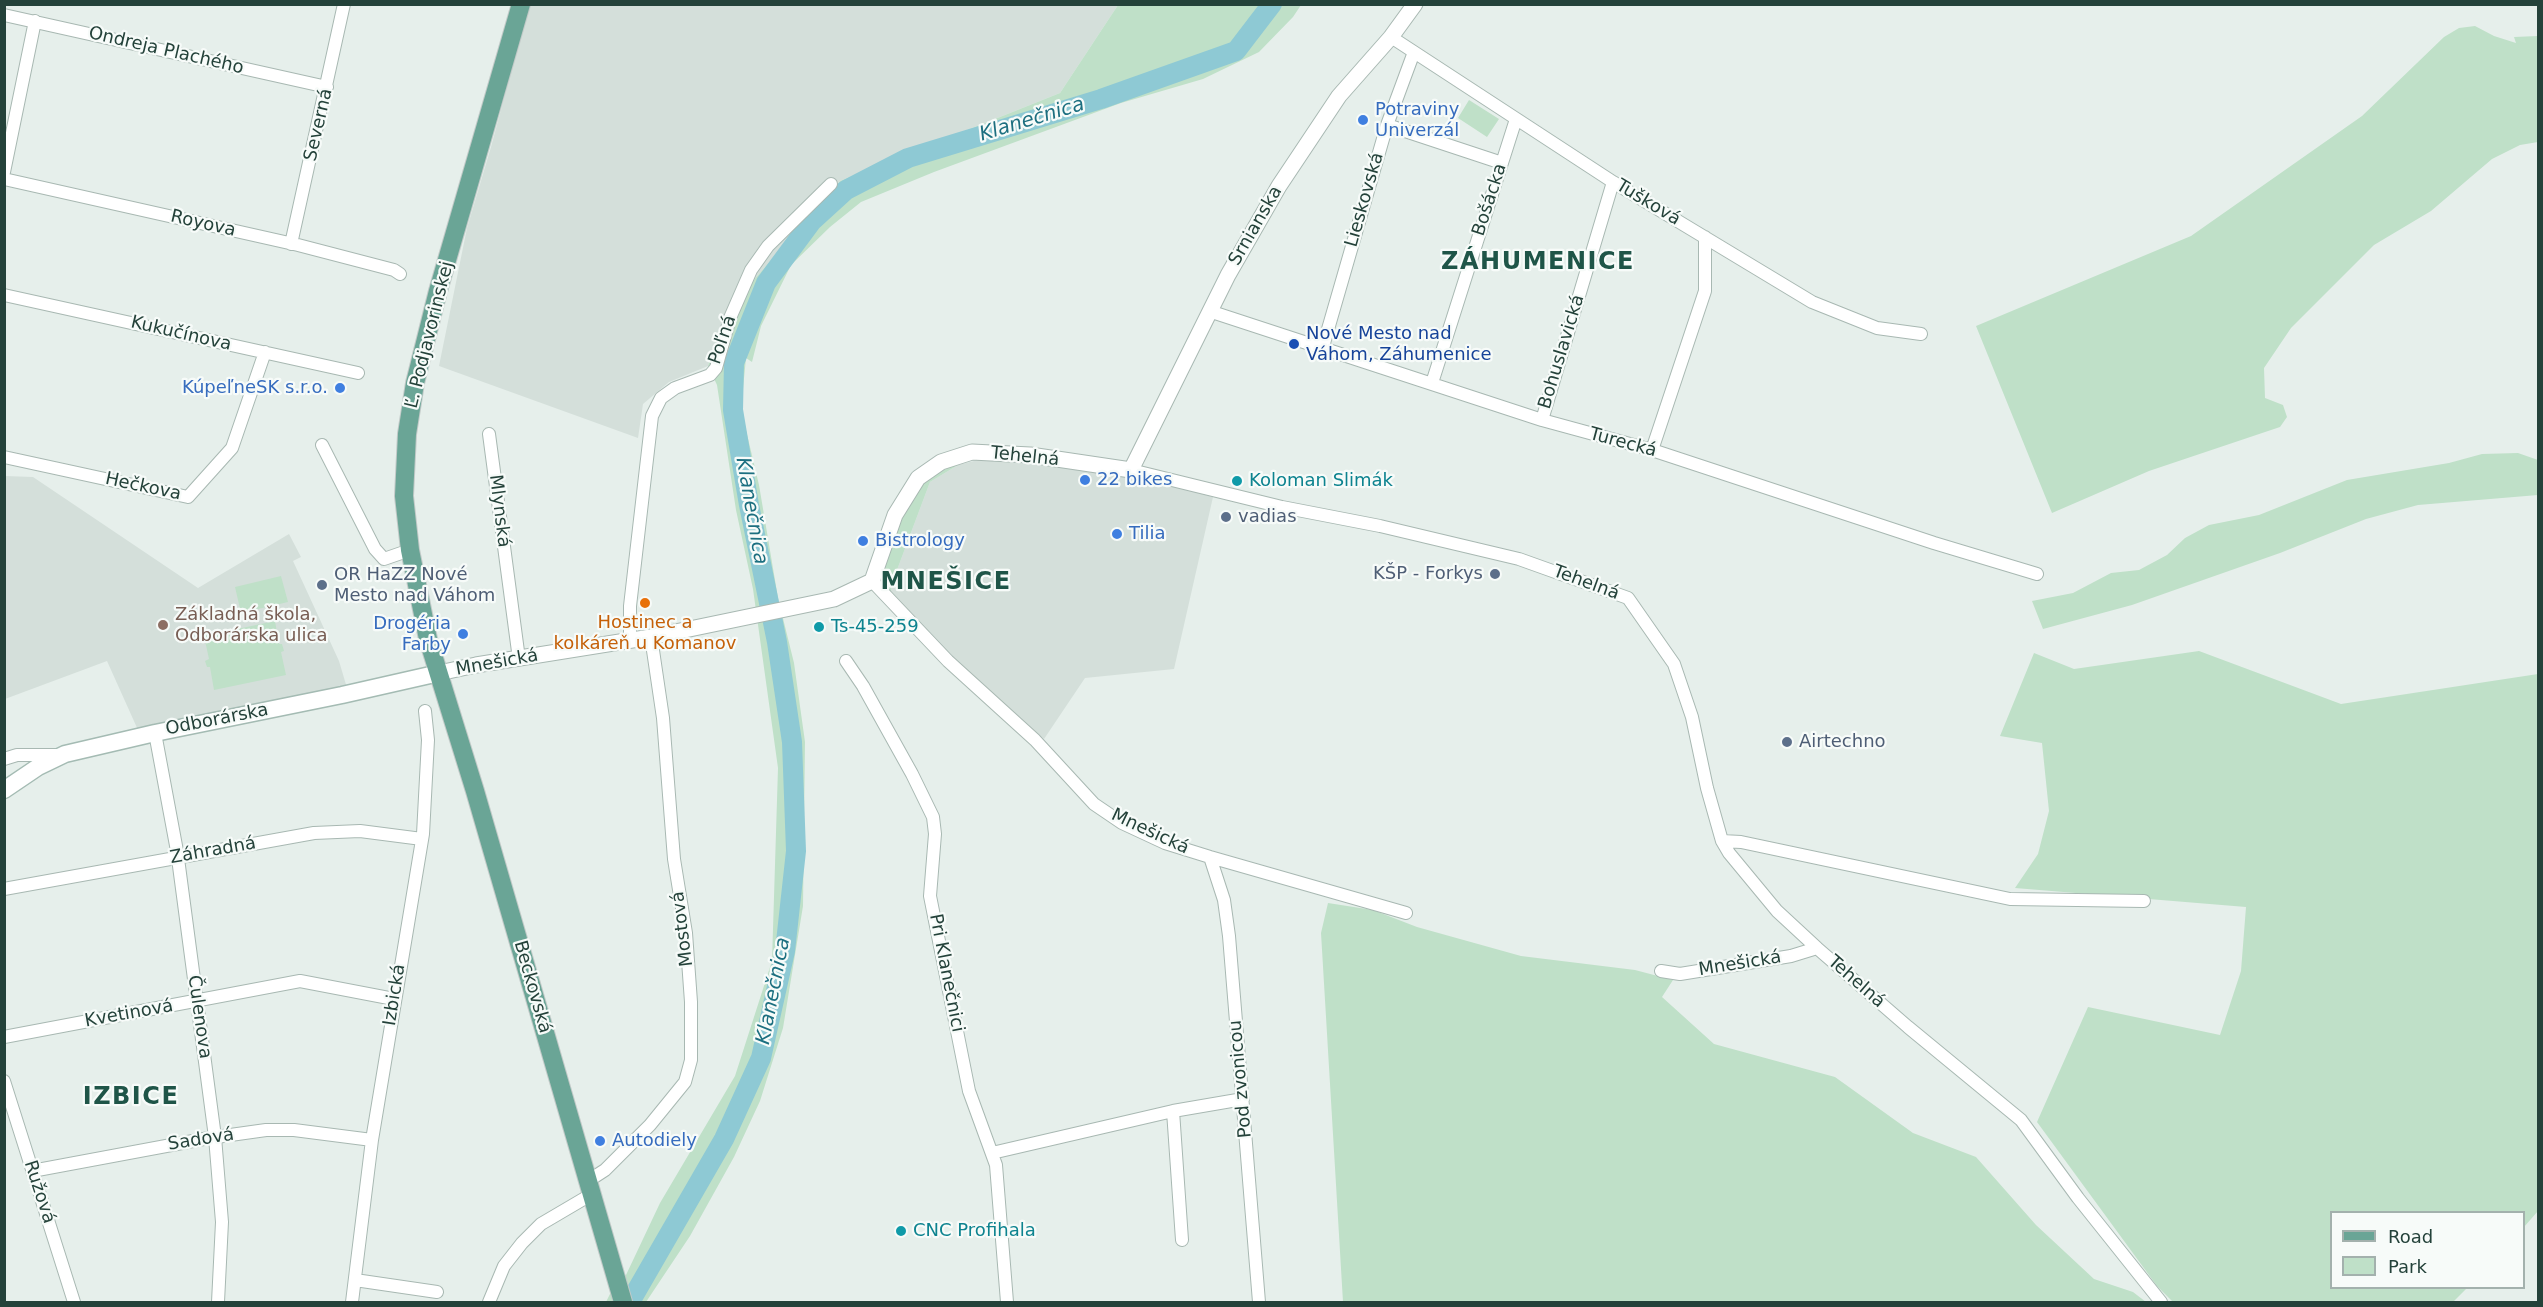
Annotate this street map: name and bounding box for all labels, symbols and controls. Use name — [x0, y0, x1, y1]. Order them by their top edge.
street label: Ondreja Plachého — [86, 23, 246, 79]
street label: Severná — [300, 87, 338, 163]
water label: Klanečnica — [977, 93, 1087, 147]
place label: Potraviny Univerzál — [1375, 99, 1459, 142]
marker: Potraviny Univerzál — [1356, 113, 1370, 127]
street label: Lieskovská — [1341, 150, 1389, 250]
street label: Bošácka — [1468, 161, 1512, 239]
street label: Tušková — [1612, 175, 1684, 231]
street label: Srnianska — [1225, 183, 1287, 269]
street label: Royova — [168, 206, 238, 242]
district label: ZÁHUMENICE — [1441, 249, 1635, 277]
street label: Ľ. Podjavorinskej — [401, 259, 459, 411]
street label: Bohuslavická — [1534, 292, 1590, 412]
street label: Kukučínova — [129, 312, 233, 356]
street label: Poľná — [705, 313, 741, 367]
place label: Nové Mesto nad Váhom, Záhumenice — [1306, 323, 1492, 366]
marker: Nové Mesto nad Váhom, Záhumenice — [1287, 337, 1301, 351]
place label: KúpeľneSK s.r.o. — [182, 377, 328, 399]
marker: KúpeľneSK s.r.o. — [333, 381, 347, 395]
street label: Turecká — [1587, 424, 1659, 462]
street label: Tehelná — [990, 443, 1060, 471]
water label: Klanečnica — [730, 456, 772, 566]
street label: Hečkova — [103, 468, 183, 506]
place label: 22 bikes — [1097, 469, 1172, 491]
place label: Koloman Slimák — [1249, 470, 1393, 492]
street label: Mlynská — [484, 473, 514, 549]
marker: 22 bikes — [1078, 473, 1092, 487]
marker: Koloman Slimák — [1230, 474, 1244, 488]
place label: vadias — [1238, 506, 1297, 528]
marker: vadias — [1219, 510, 1233, 524]
place label: Tilia — [1129, 523, 1165, 545]
marker: Tilia — [1110, 527, 1124, 541]
place label: Bistrology — [875, 530, 965, 552]
marker: Bistrology — [856, 534, 870, 548]
street label: Tehelná — [1550, 561, 1622, 605]
place label: KŠP - Forkys — [1373, 563, 1483, 585]
place label: OR HaZZ Nové Mesto nad Váhom — [334, 564, 495, 606]
marker: KŠP - Forkys — [1488, 567, 1502, 581]
district label: MNEŠICE — [880, 569, 1012, 597]
marker: OR HaZZ Nové Mesto nad Váhom — [315, 578, 329, 592]
marker: Hostinec a kolkáreň u Komanov — [638, 596, 652, 610]
place label: Základná škola, Odborárska ulica — [175, 604, 327, 646]
place label: Hostinec a kolkáreň u Komanov — [554, 612, 736, 654]
place label: Drogéria Farby — [373, 613, 451, 656]
place label: Ts-45-259 — [831, 616, 919, 638]
marker: Základná škola, Odborárska ulica — [156, 618, 170, 632]
marker: Ts-45-259 — [812, 620, 826, 634]
marker: Drogéria Farby — [456, 627, 470, 641]
street label: Mnešická — [454, 645, 540, 681]
street label: Odborárska — [164, 699, 270, 741]
place label: Airtechno — [1799, 731, 1886, 753]
marker: Airtechno — [1780, 735, 1794, 749]
street label: Mnešická — [1108, 805, 1192, 859]
street label: Záhradná — [168, 833, 258, 869]
street label: Mostová — [668, 890, 698, 968]
street label: Pri Klanečnici — [924, 912, 968, 1034]
water label: Klanečnica — [752, 936, 796, 1046]
street label: Beckovská — [508, 938, 556, 1036]
street label: Mnešická — [1697, 947, 1783, 981]
street label: Tehelná — [1823, 951, 1889, 1013]
street label: Izbická — [379, 963, 411, 1027]
street label: Čulenova — [182, 974, 216, 1060]
street label: Kvetinová — [83, 996, 175, 1032]
street label: Pod zvonicou — [1225, 1019, 1257, 1139]
district label: IZBICE — [83, 1084, 179, 1112]
street label: Sadová — [166, 1124, 236, 1156]
place label: Autodiely — [612, 1130, 697, 1152]
marker: Autodiely — [593, 1134, 607, 1148]
street label: Ružová — [19, 1158, 59, 1226]
legend — [2330, 1211, 2525, 1289]
place label: CNC Profihala — [913, 1220, 1036, 1242]
marker: CNC Profihala — [894, 1224, 908, 1238]
text: Road — [2388, 1226, 2433, 1247]
text: Park — [2388, 1256, 2427, 1277]

